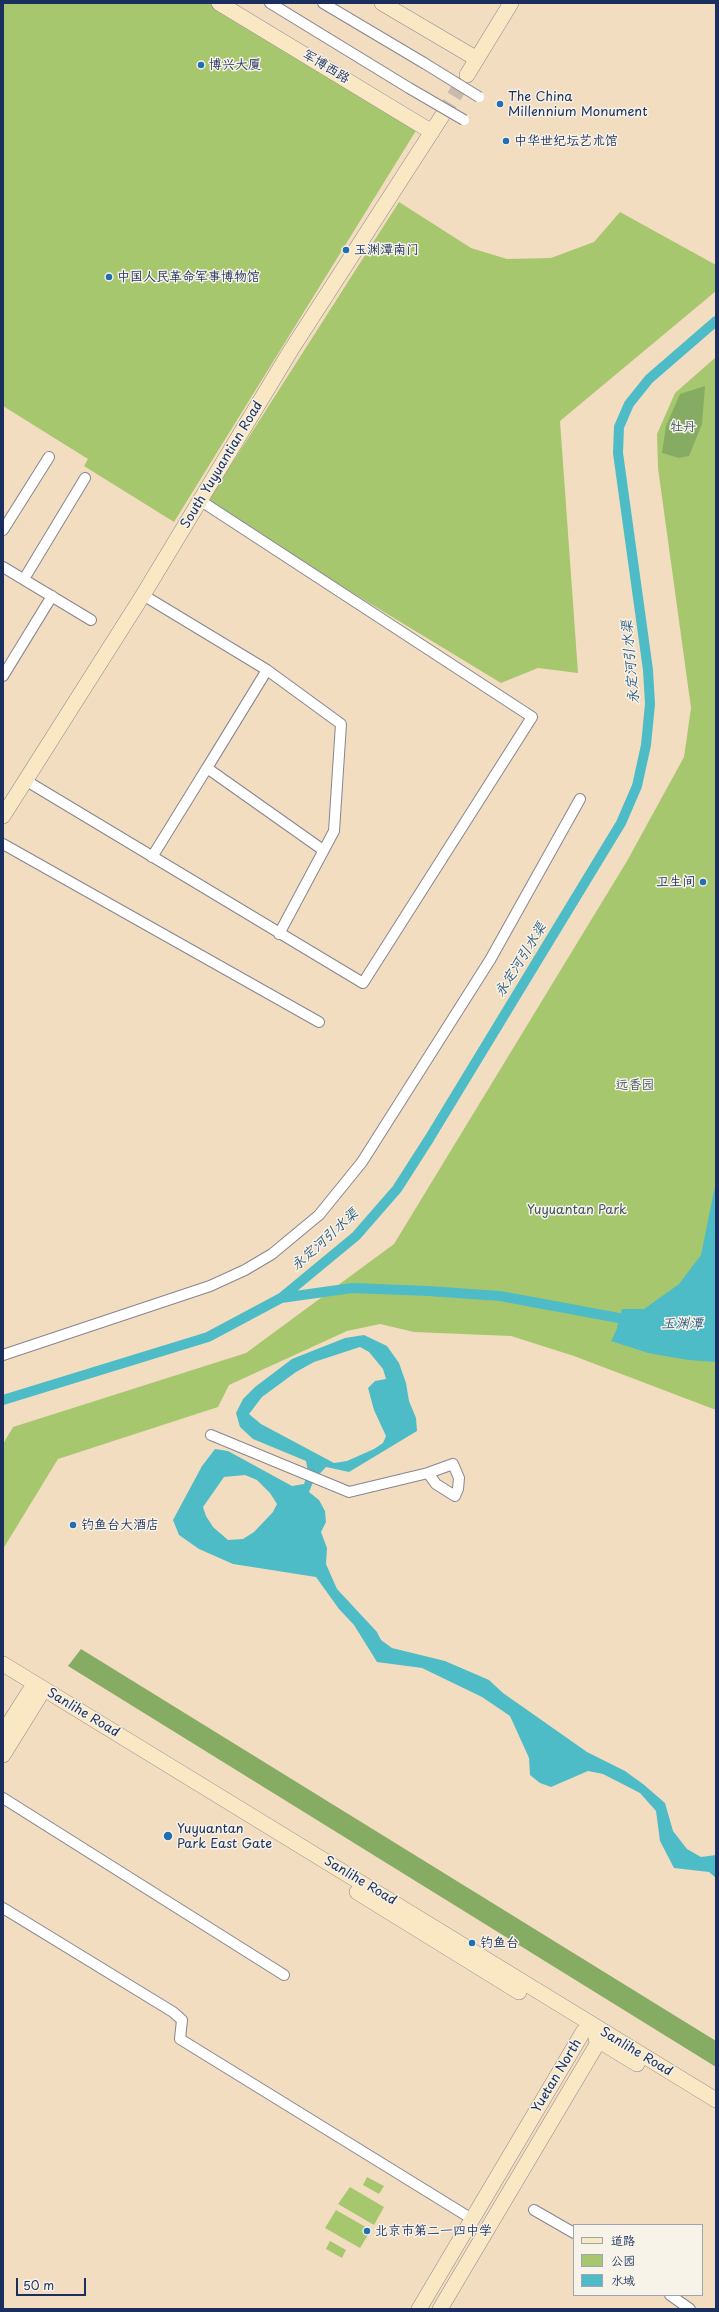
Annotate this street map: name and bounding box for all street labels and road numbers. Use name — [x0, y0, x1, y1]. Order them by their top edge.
street label: 军博西路 — [300, 47, 352, 87]
street label: South Yuyuantian Road — [178, 399, 266, 531]
street label: Sanlihe Road — [44, 1685, 122, 1741]
street label: Sanlihe Road — [321, 1853, 399, 1909]
street label: Sanlihe Road — [597, 2024, 675, 2080]
street label: Yuetan North — [529, 2036, 585, 2116]

